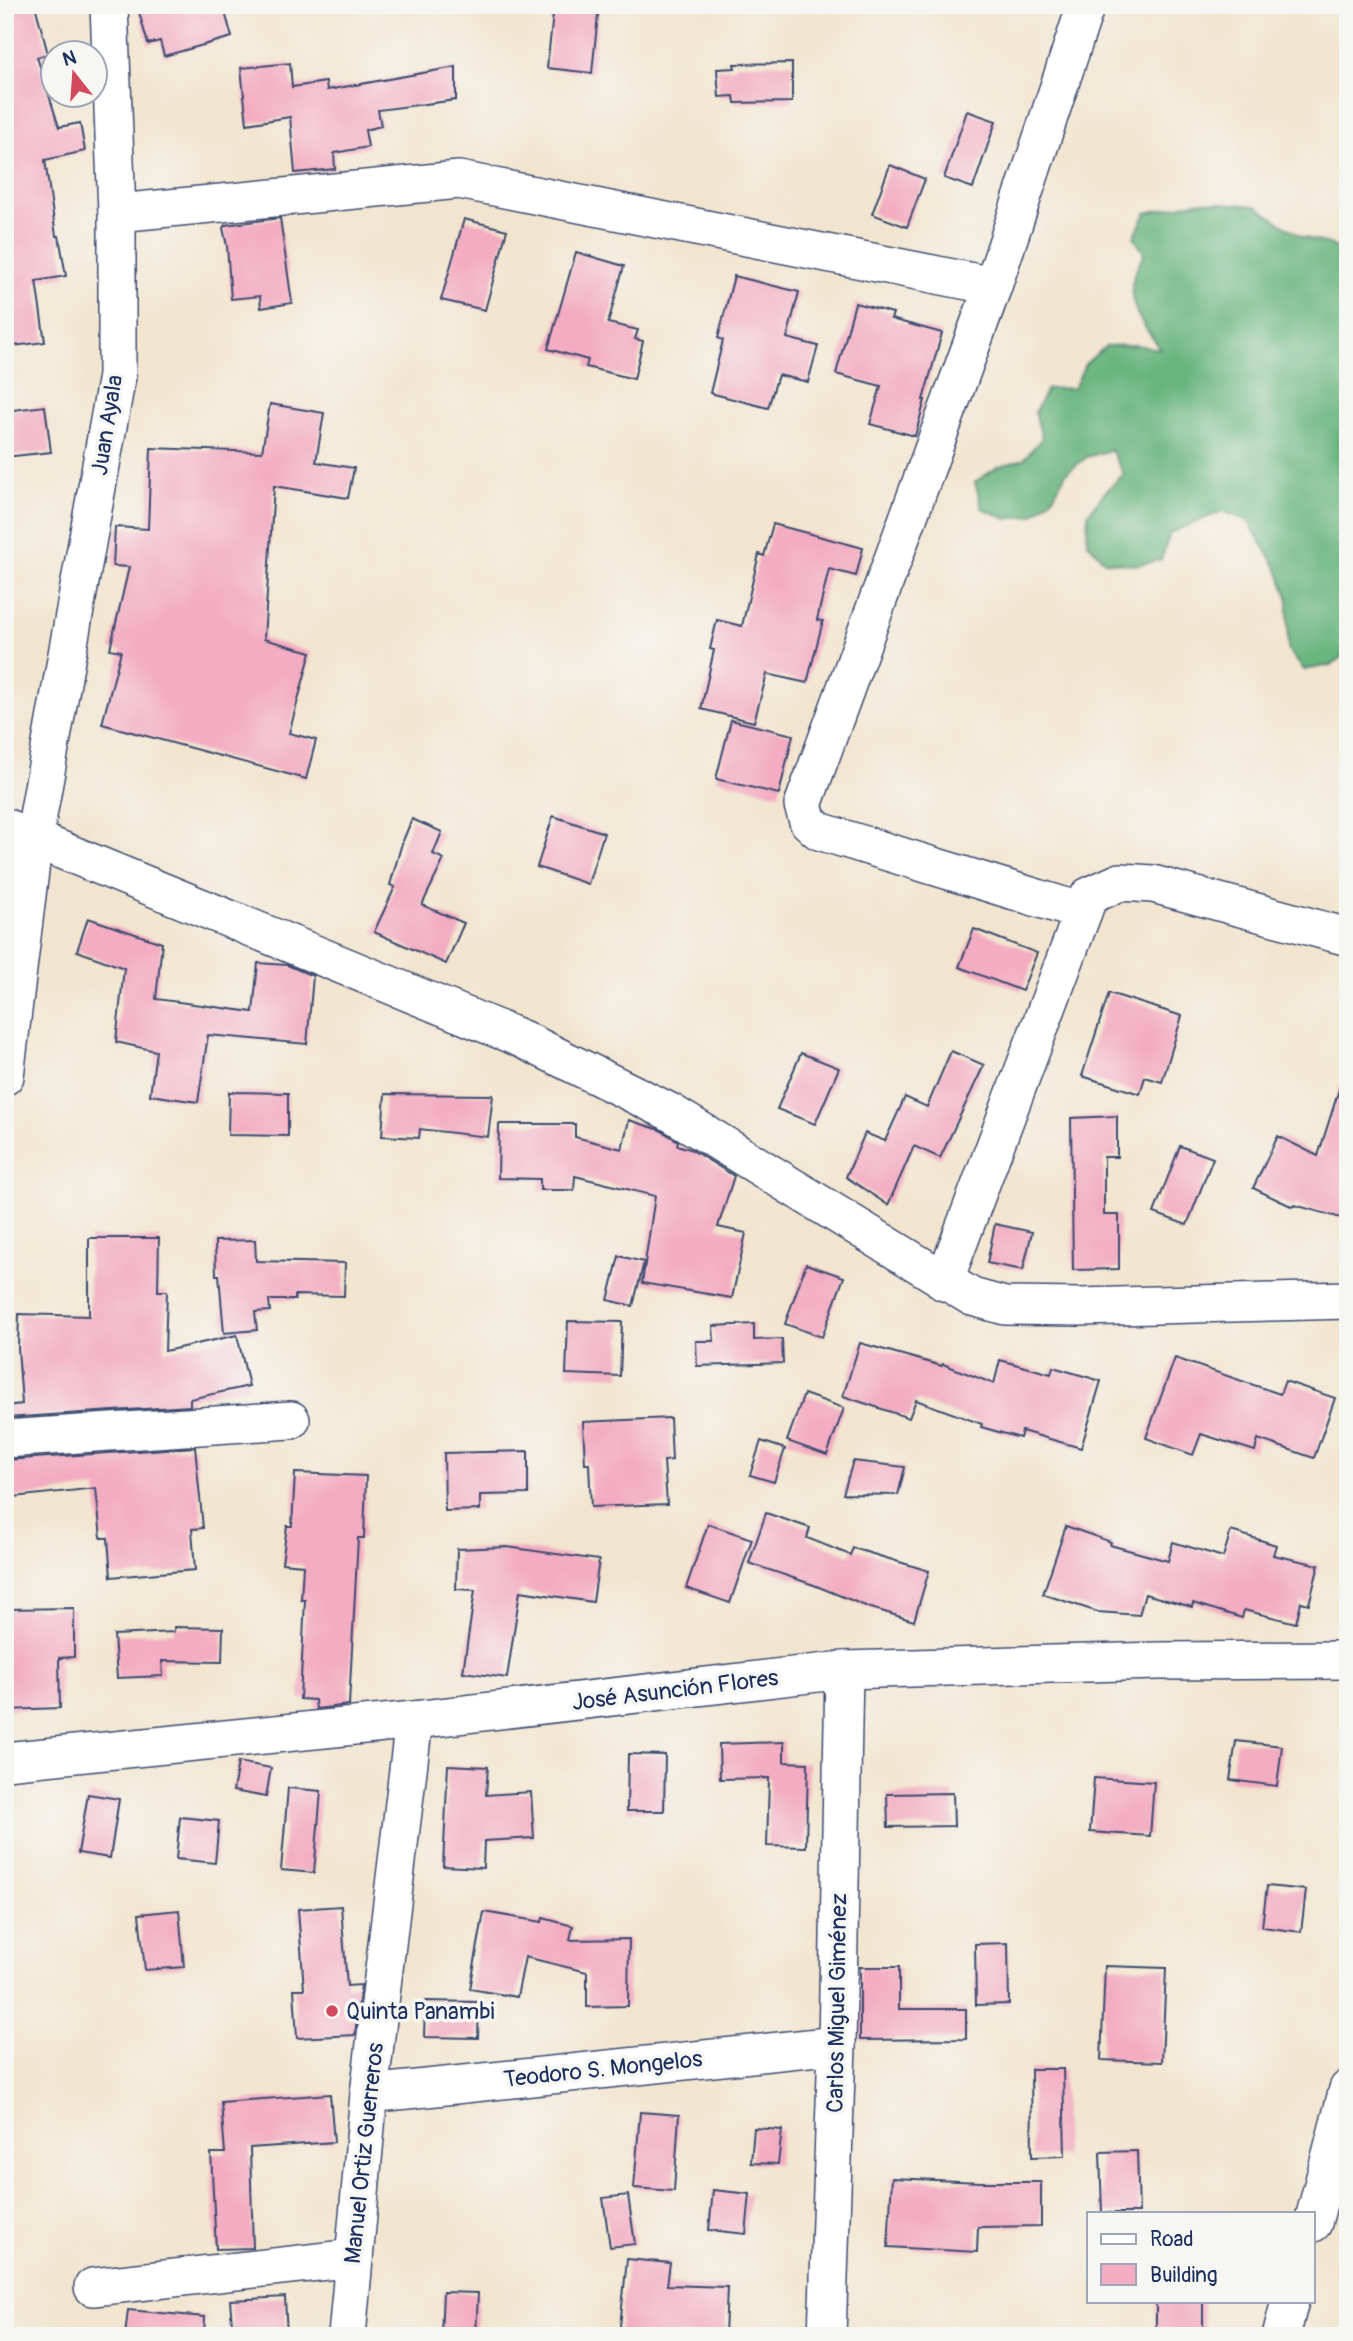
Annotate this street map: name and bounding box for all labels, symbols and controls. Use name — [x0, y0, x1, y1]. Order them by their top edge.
north arrow — [38, 38, 108, 108]
text: N — [60, 45, 79, 72]
street label: Juan Ayala — [85, 373, 129, 477]
street label: José Asunción Flores — [570, 1663, 780, 1717]
street label: Carlos Miguel Giménez — [821, 1893, 853, 2113]
place label: Quinta Panambi — [346, 1997, 495, 2026]
marker: Quinta Panambi — [324, 2003, 340, 2019]
street label: Manuel Ortiz Guerreros — [338, 2041, 390, 2265]
street label: Teodoro S. Mongelos — [502, 2044, 704, 2094]
legend — [1087, 2212, 1314, 2302]
text: Road — [1150, 2226, 1194, 2253]
text: Building — [1150, 2262, 1217, 2289]

